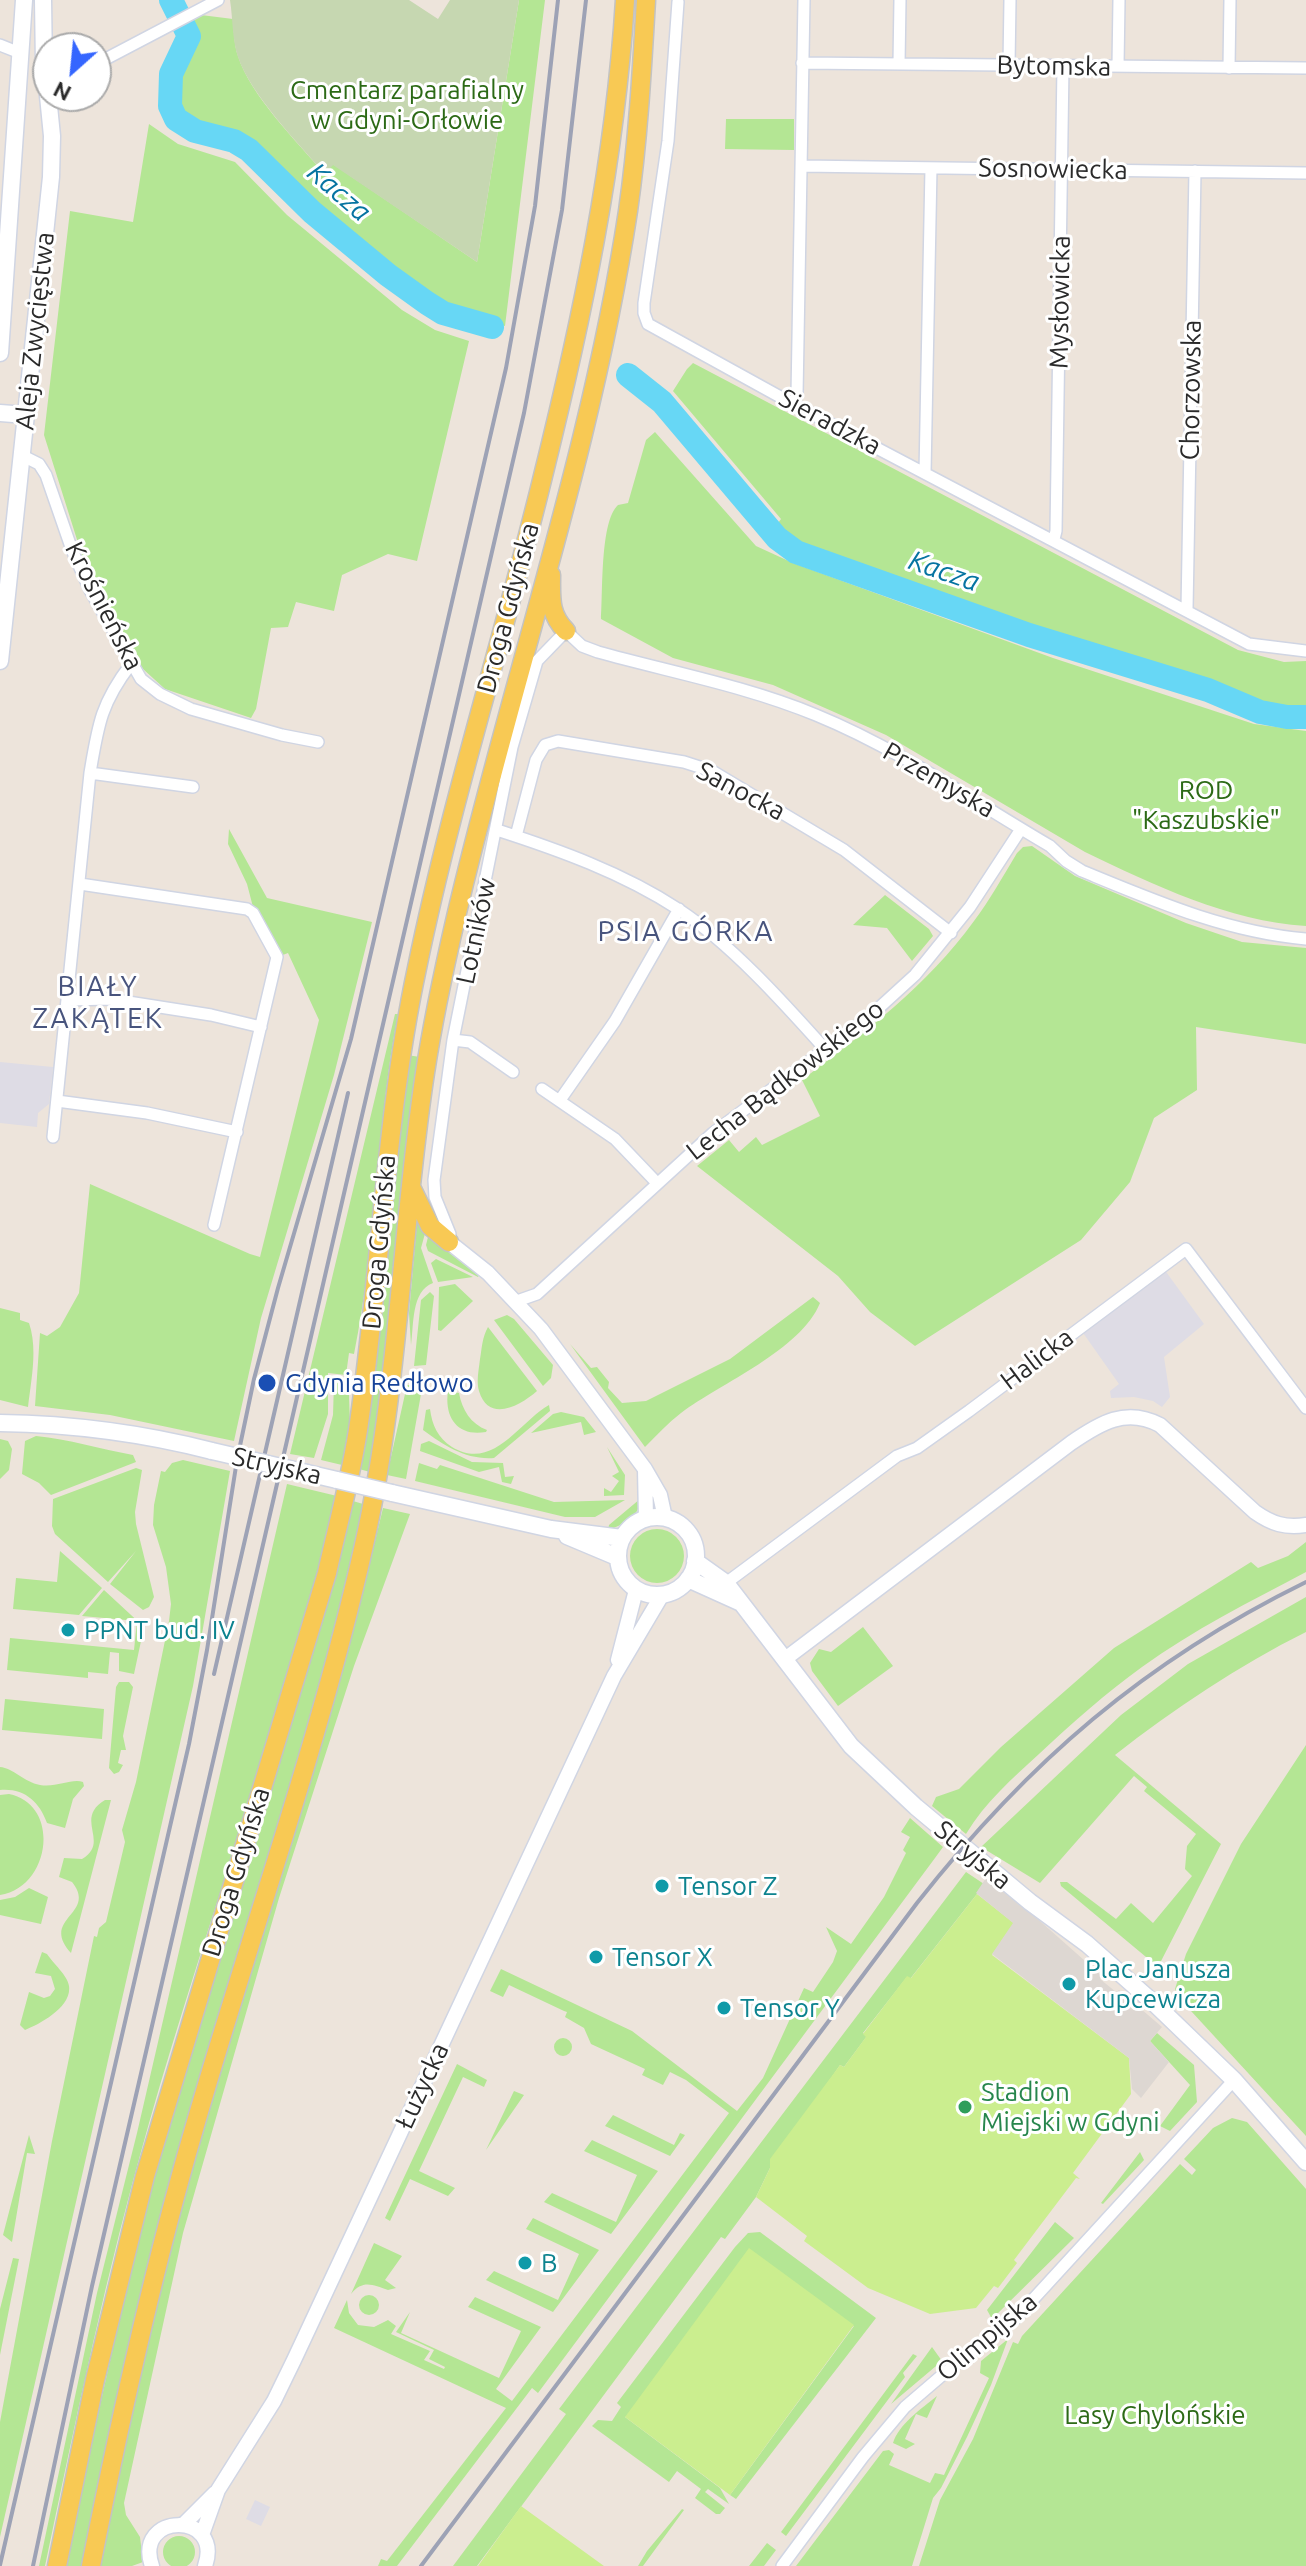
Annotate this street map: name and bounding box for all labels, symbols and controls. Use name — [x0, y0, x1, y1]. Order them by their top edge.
north arrow — [32, 32, 112, 112]
street label: Bytomska — [996, 49, 1112, 83]
park label: Cmentarz parafialny w Gdyni-Orłowie — [290, 74, 524, 136]
text: N — [49, 77, 75, 107]
street label: Sosnowiecka — [978, 152, 1128, 186]
water label: Kacza — [301, 156, 377, 228]
street label: Aleja Zwycięstwa — [9, 230, 61, 432]
street label: Mysłowicka — [1043, 235, 1077, 369]
street label: Chorzowska — [1174, 319, 1208, 461]
street label: Sieradzka — [774, 382, 886, 462]
street label: Droga Gdyńska — [470, 519, 546, 697]
street label: Krośnieńska — [58, 536, 150, 676]
water label: Kacza — [904, 543, 984, 599]
street label: Przemyska — [877, 735, 1001, 825]
street label: Sanocka — [691, 755, 791, 827]
park label: ROD "Kaszubskie" — [1132, 774, 1280, 836]
street label: Lotników — [450, 875, 502, 987]
district label: PSIA GÓRKA — [597, 915, 775, 949]
district label: BIAŁY ZAKĄTEK — [32, 970, 164, 1036]
street label: Lecha Bądkowskiego — [680, 993, 890, 1167]
street label: Droga Gdyńska — [356, 1153, 402, 1331]
street label: Halicka — [994, 1322, 1080, 1396]
place label: Gdynia Redłowo — [285, 1367, 474, 1399]
marker: Gdynia Redłowo — [256, 1372, 278, 1394]
street label: Stryjska — [229, 1441, 325, 1491]
place label: PPNT bud. IV — [84, 1614, 235, 1646]
marker: PPNT bud. IV — [59, 1621, 77, 1639]
street label: Droga Gdyńska — [195, 1784, 277, 1960]
street label: Stryjska — [928, 1814, 1018, 1896]
place label: Tensor Z — [678, 1870, 777, 1902]
marker: Tensor Z — [653, 1877, 671, 1895]
place label: Tensor X — [612, 1941, 713, 1973]
marker: Tensor X — [587, 1948, 605, 1966]
place label: Plac Janusza Kupcewicza — [1085, 1953, 1231, 2014]
marker: Plac Janusza Kupcewicza — [1060, 1975, 1078, 1993]
place label: Tensor Y — [740, 1992, 840, 2024]
marker: Tensor Y — [715, 1999, 733, 2017]
street label: Łużycka — [389, 2038, 455, 2134]
place label: Stadion Miejski w Gdyni — [981, 2076, 1160, 2138]
marker: Stadion Miejski w Gdyni — [956, 2098, 974, 2116]
place label: B — [541, 2247, 558, 2279]
marker: B — [516, 2254, 534, 2272]
street label: Olimpijska — [930, 2286, 1044, 2388]
park label: Lasy Chylońskie — [1064, 2399, 1246, 2431]

